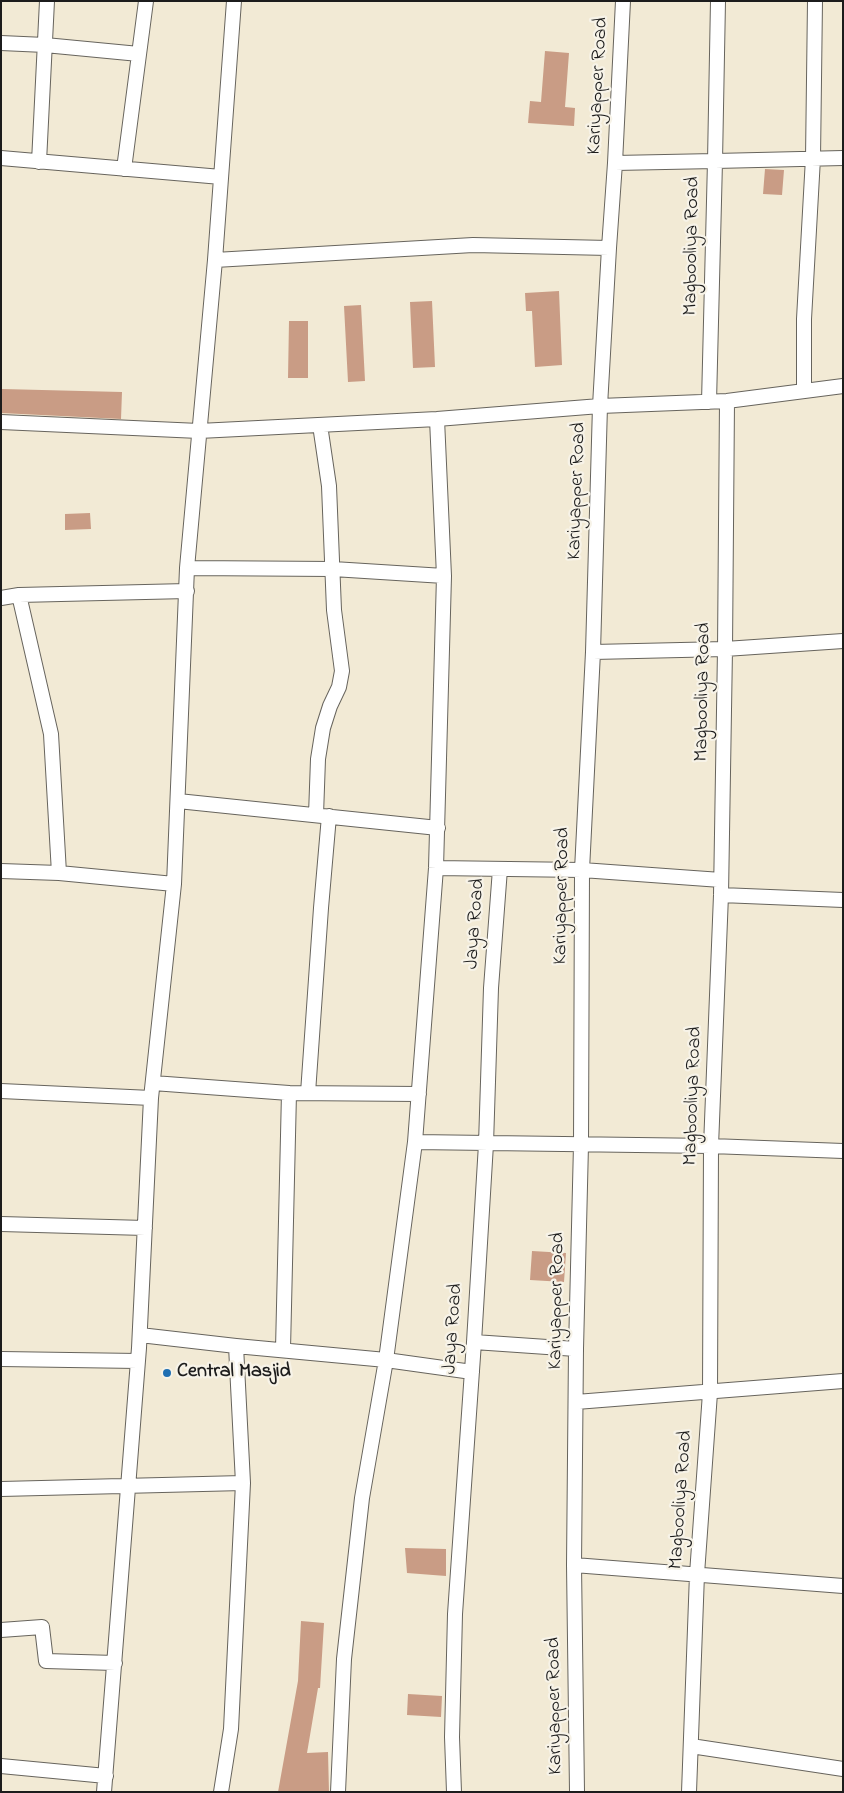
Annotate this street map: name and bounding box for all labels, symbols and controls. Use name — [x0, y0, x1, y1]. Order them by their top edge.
street label: Kariyapper Road — [583, 17, 615, 155]
street label: Magbooliya Road — [680, 176, 706, 316]
street label: Kariyapper Road — [564, 422, 592, 560]
street label: Magbooliya Road — [691, 622, 717, 762]
street label: Kariyapper Road — [550, 827, 576, 965]
street label: Jaya Road — [461, 878, 491, 970]
street label: Magbooliya Road — [680, 1026, 708, 1166]
street label: Kariyapper Road — [545, 1232, 571, 1370]
street label: Jaya Road — [439, 1283, 469, 1375]
place label: Central Masjid — [177, 1361, 291, 1385]
marker: Central Masjid — [161, 1367, 173, 1379]
street label: Magbooliya Road — [665, 1430, 699, 1570]
street label: Kariyapper Road — [543, 1637, 569, 1775]

